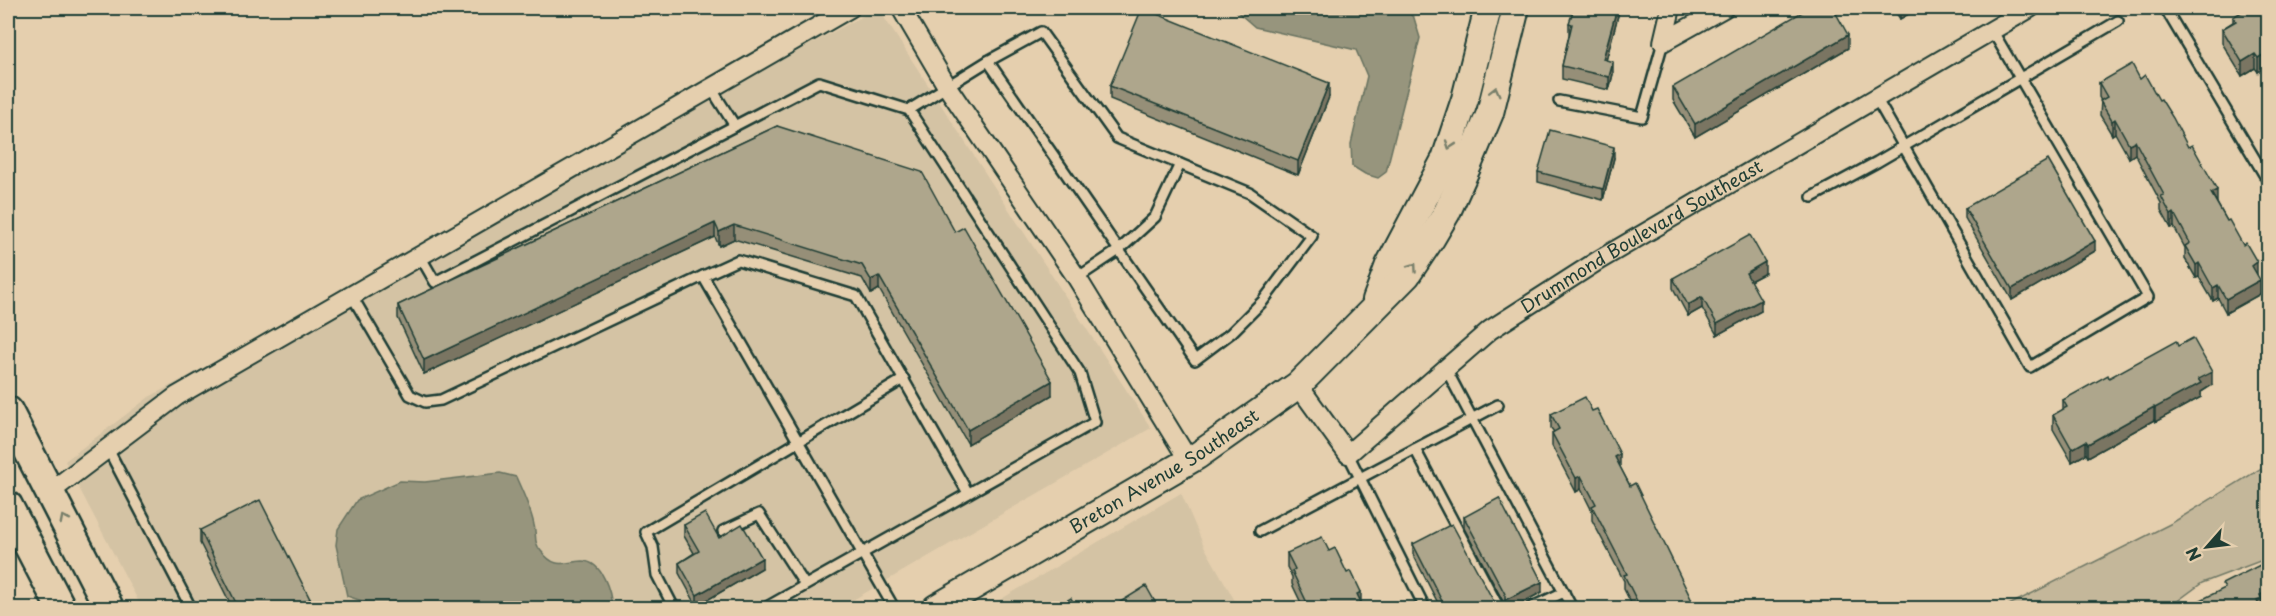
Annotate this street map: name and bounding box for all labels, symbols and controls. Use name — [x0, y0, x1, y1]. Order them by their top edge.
one-way arrow — [1488, 86, 1501, 96]
one-way arrow — [1445, 139, 1457, 150]
street label: Drummond Boulevard Southeast — [1515, 152, 1767, 319]
one-way arrow — [1405, 262, 1416, 273]
street label: Breton Avenue Southeast — [1064, 402, 1264, 540]
one-way arrow — [60, 515, 71, 525]
north arrow — [2177, 517, 2237, 577]
text: N — [2179, 543, 2206, 566]

